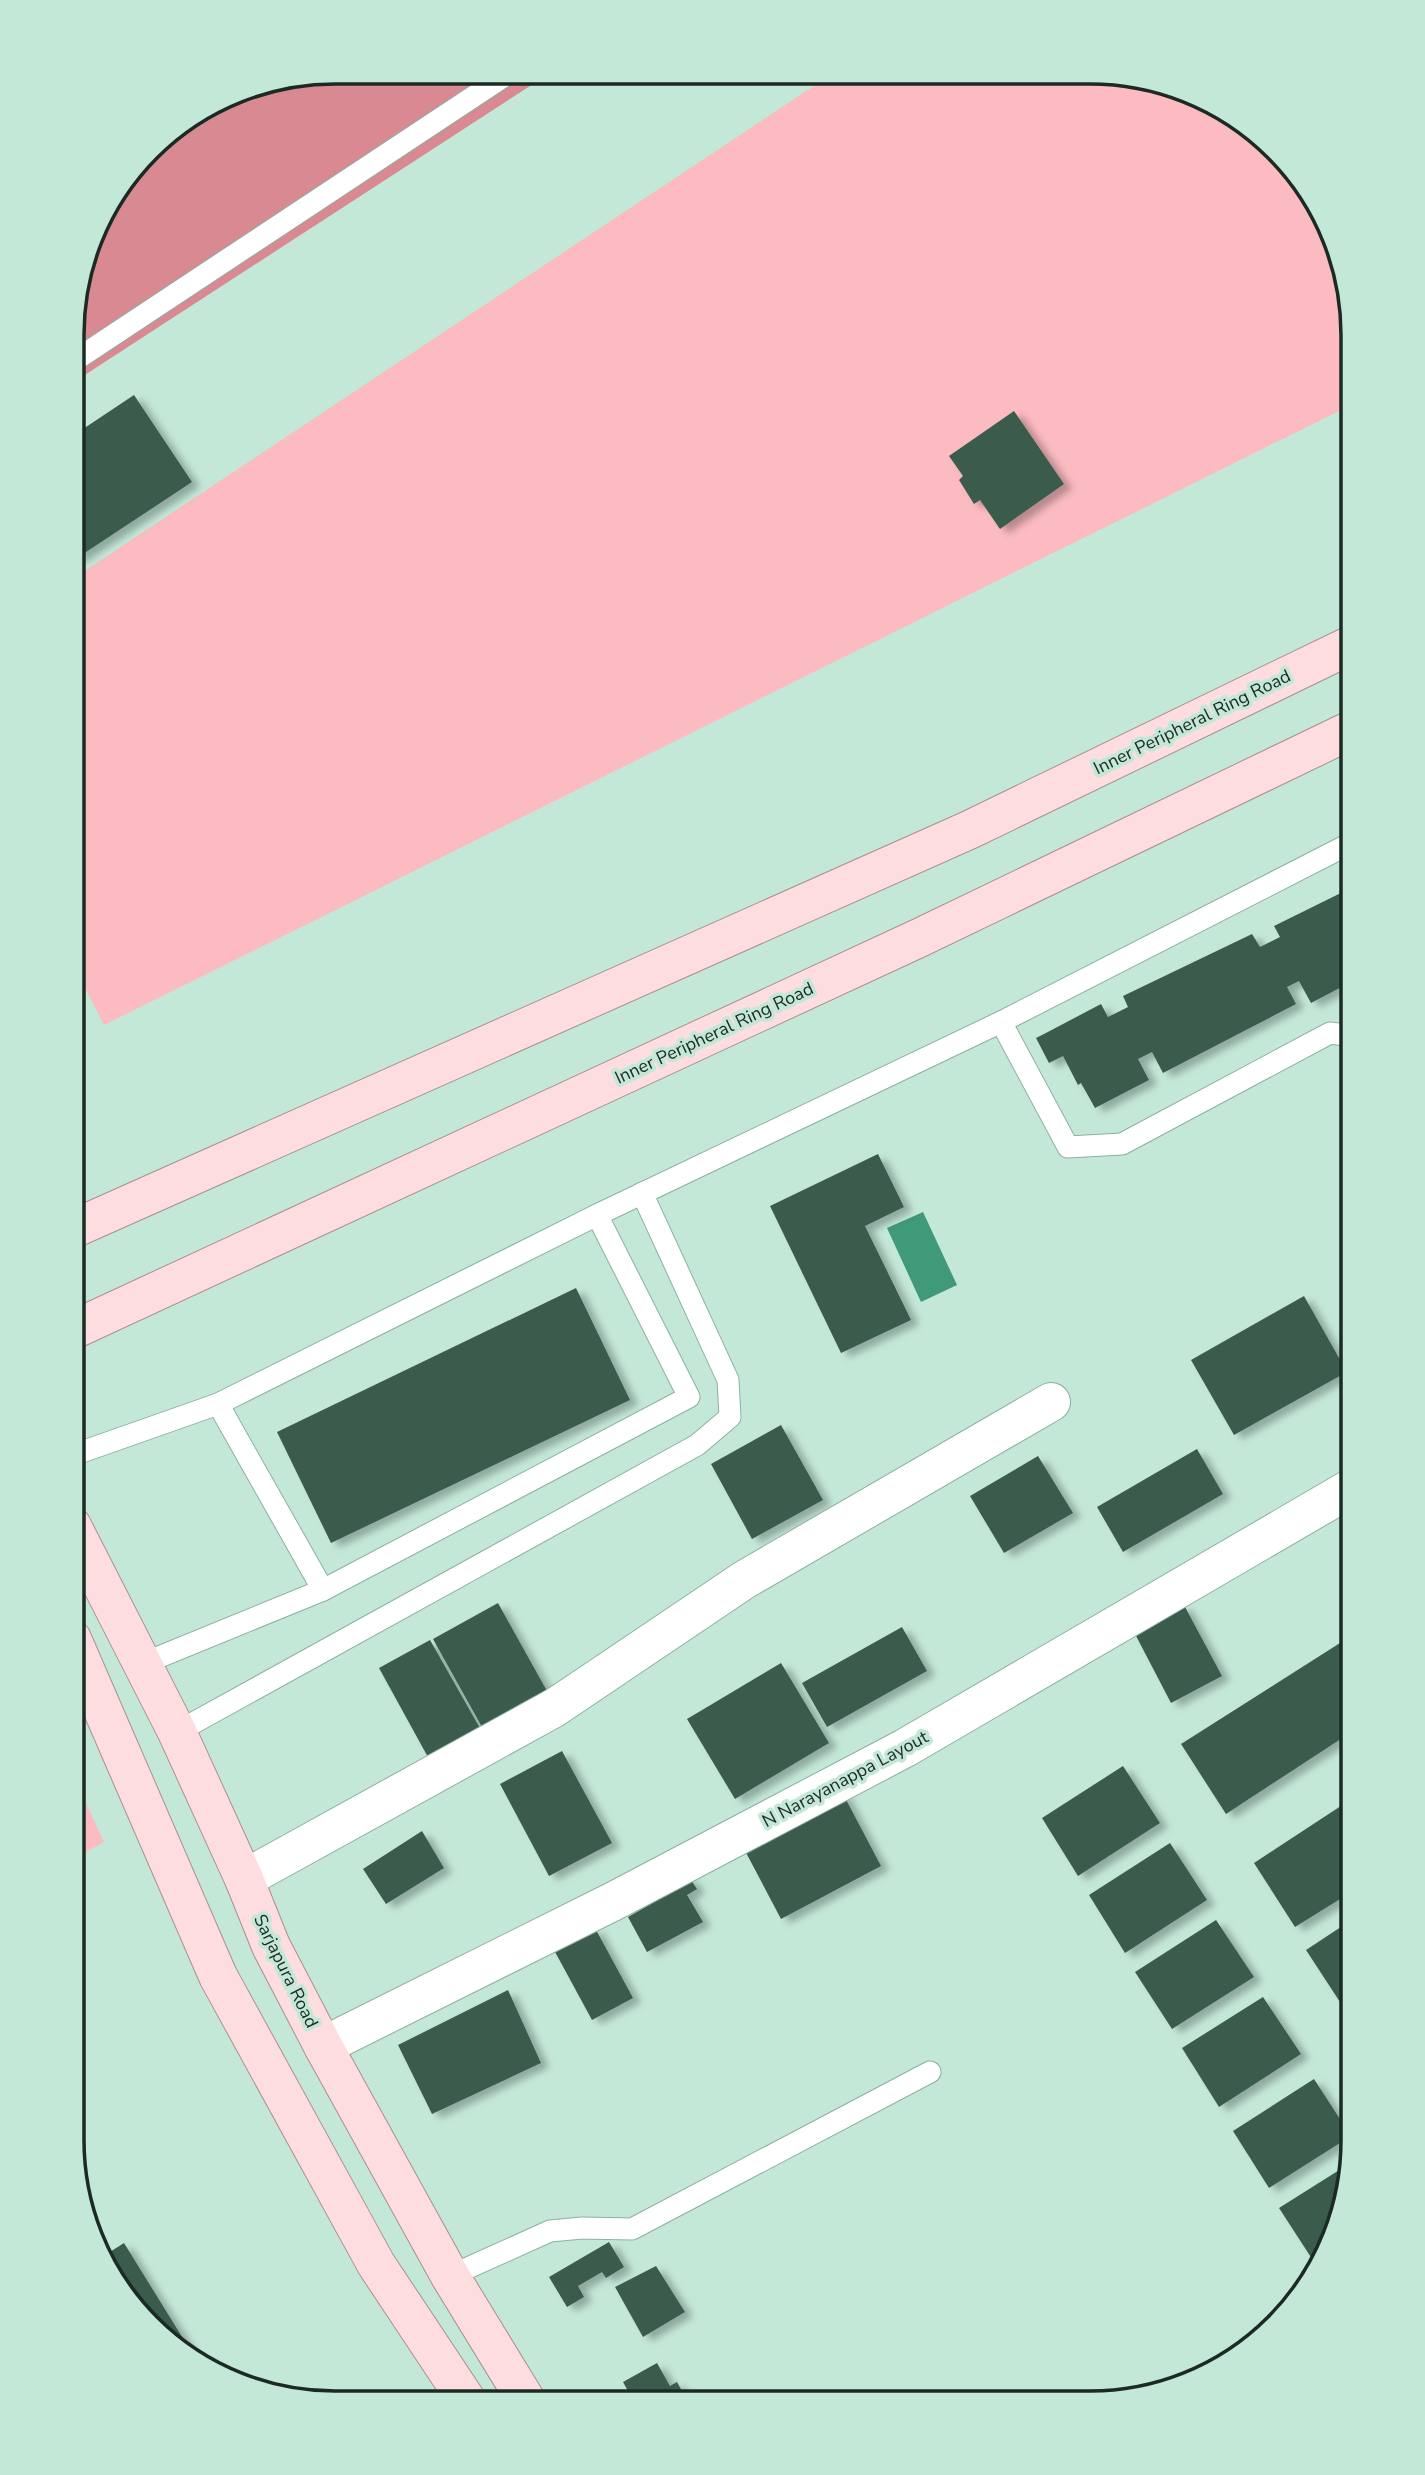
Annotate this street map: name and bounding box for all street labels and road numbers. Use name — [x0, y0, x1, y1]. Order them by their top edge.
street label: Inner Peripheral Ring Road — [1089, 664, 1295, 780]
street label: Inner Peripheral Ring Road — [611, 976, 817, 1090]
street label: N Narayanappa Layout — [758, 1725, 933, 1833]
street label: Sarjapura Road — [248, 1910, 324, 2032]

